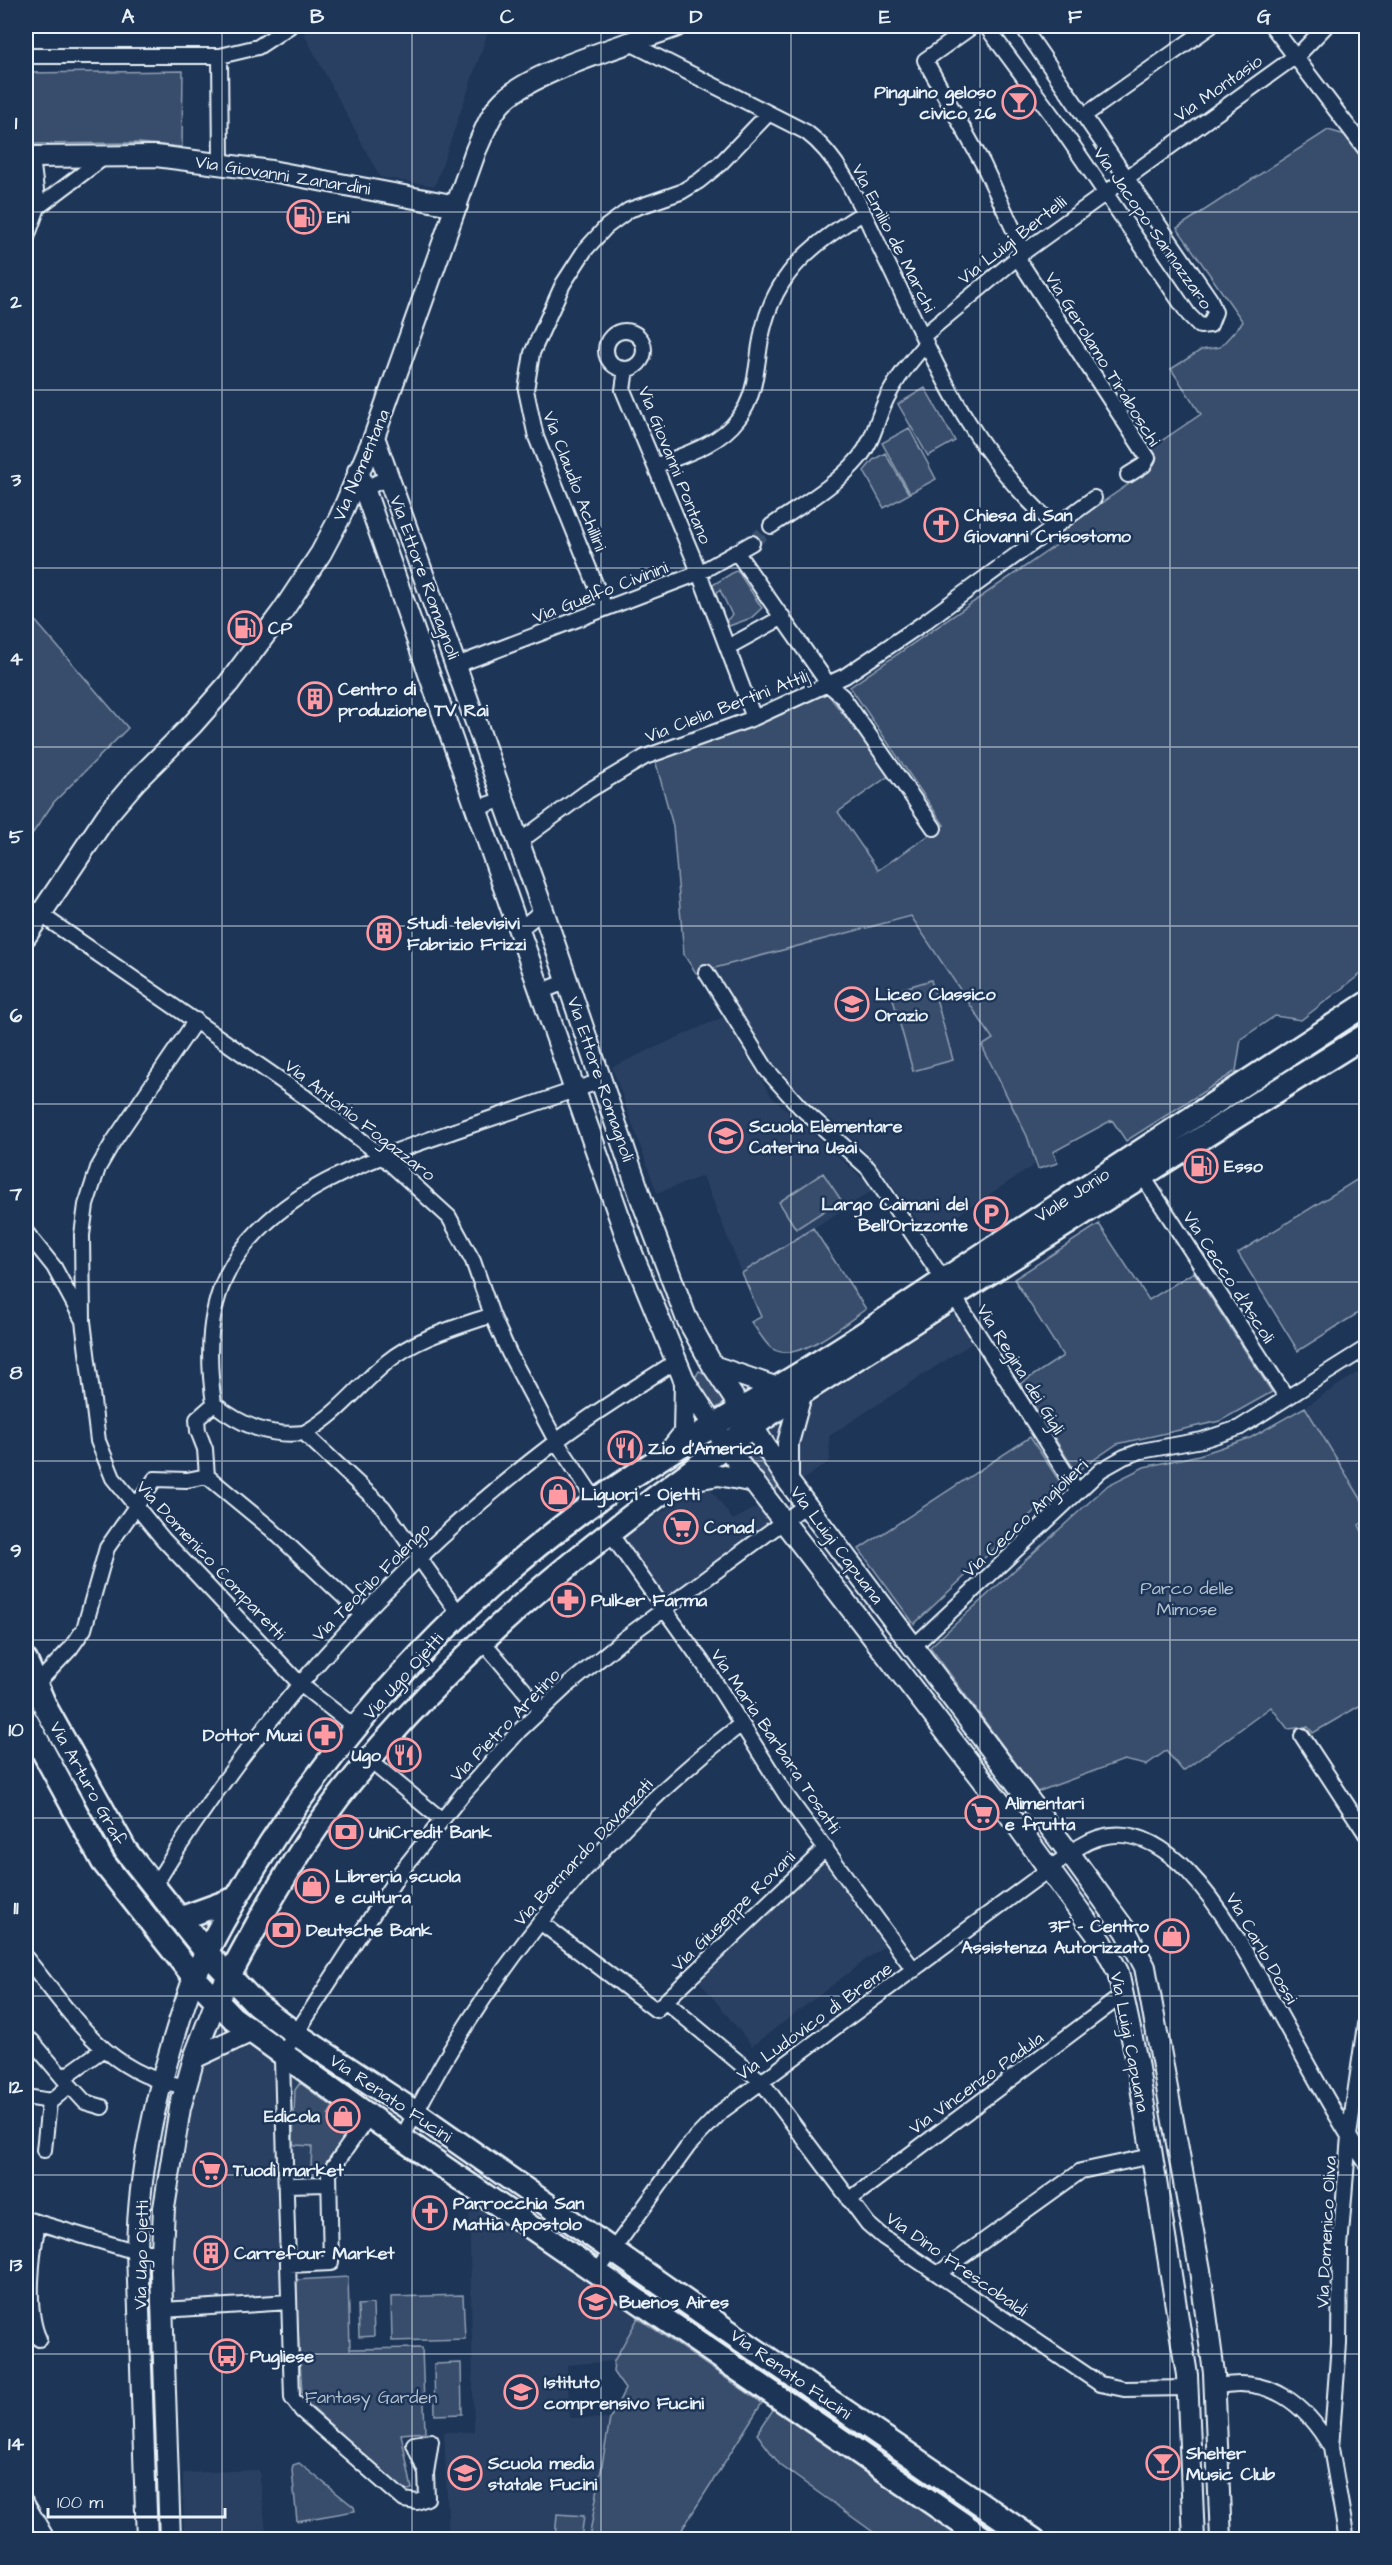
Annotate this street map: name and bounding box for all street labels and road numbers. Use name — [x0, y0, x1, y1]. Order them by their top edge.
street label: Via Montasio — [1169, 49, 1268, 128]
street label: Via Jacopo Sannazzaro — [1087, 142, 1218, 314]
street label: Via Giovanni Zanardini — [193, 149, 373, 202]
street label: Via Emilio de Marchi — [845, 160, 942, 317]
street label: Via Luigi Bertelli — [953, 190, 1073, 292]
street label: Via Gerolamo Tiraboschi — [1039, 267, 1167, 451]
street label: Via Giovanni Pontano — [631, 382, 718, 548]
street label: Via Nomentana — [327, 405, 396, 525]
street label: Via Claudio Achillini — [536, 408, 613, 555]
street label: Via Ettore Romagnoli — [382, 492, 466, 663]
street label: Via Guelfo Civinini — [529, 555, 672, 630]
street label: Via Clelia Bertini Attilj — [642, 663, 814, 749]
street label: Via Ettore Romagnoli — [560, 993, 641, 1165]
street label: Via Antonio Fogazzaro — [278, 1053, 440, 1188]
street label: Viale Jonio — [1030, 1162, 1114, 1229]
street label: Via Cecco d'Ascoli — [1176, 1206, 1281, 1348]
street label: Via Regina dei Gigli — [970, 1299, 1071, 1440]
street label: Via Cecco Angiolieri — [957, 1453, 1095, 1584]
street label: Via Domenico Comparetti — [130, 1475, 291, 1646]
street label: Via Luigi Capuana — [783, 1481, 889, 1610]
street label: Via Teofilo Folengo — [306, 1517, 437, 1648]
street label: Via Ugo Ojetti — [357, 1627, 450, 1726]
street label: Via Maria Barbara Tosatti — [704, 1644, 847, 1839]
street label: Via Pietro Aretino — [445, 1663, 566, 1788]
street label: Via Arturo Graf — [43, 1717, 132, 1850]
street label: Via Bernardo Davanzati — [508, 1773, 659, 1932]
street label: Via Giuseppe Rovani — [666, 1845, 801, 1977]
street label: Via Carlo Dossi — [1219, 1888, 1304, 2009]
street label: Via Ludovico di Breme — [731, 1956, 898, 2087]
street label: Via Luigi Capuana — [1103, 1970, 1155, 2115]
street label: Via Vincenzo Padula — [904, 2026, 1049, 2141]
street label: Via Renato Fucini — [324, 2048, 457, 2149]
street label: Via Domenico Oliva — [1310, 2155, 1343, 2309]
street label: Via Ugo Ojetti — [128, 2200, 156, 2310]
street label: Via Dino Frescobaldi — [881, 2206, 1033, 2323]
street label: Via Renato Fucini — [725, 2323, 857, 2426]

